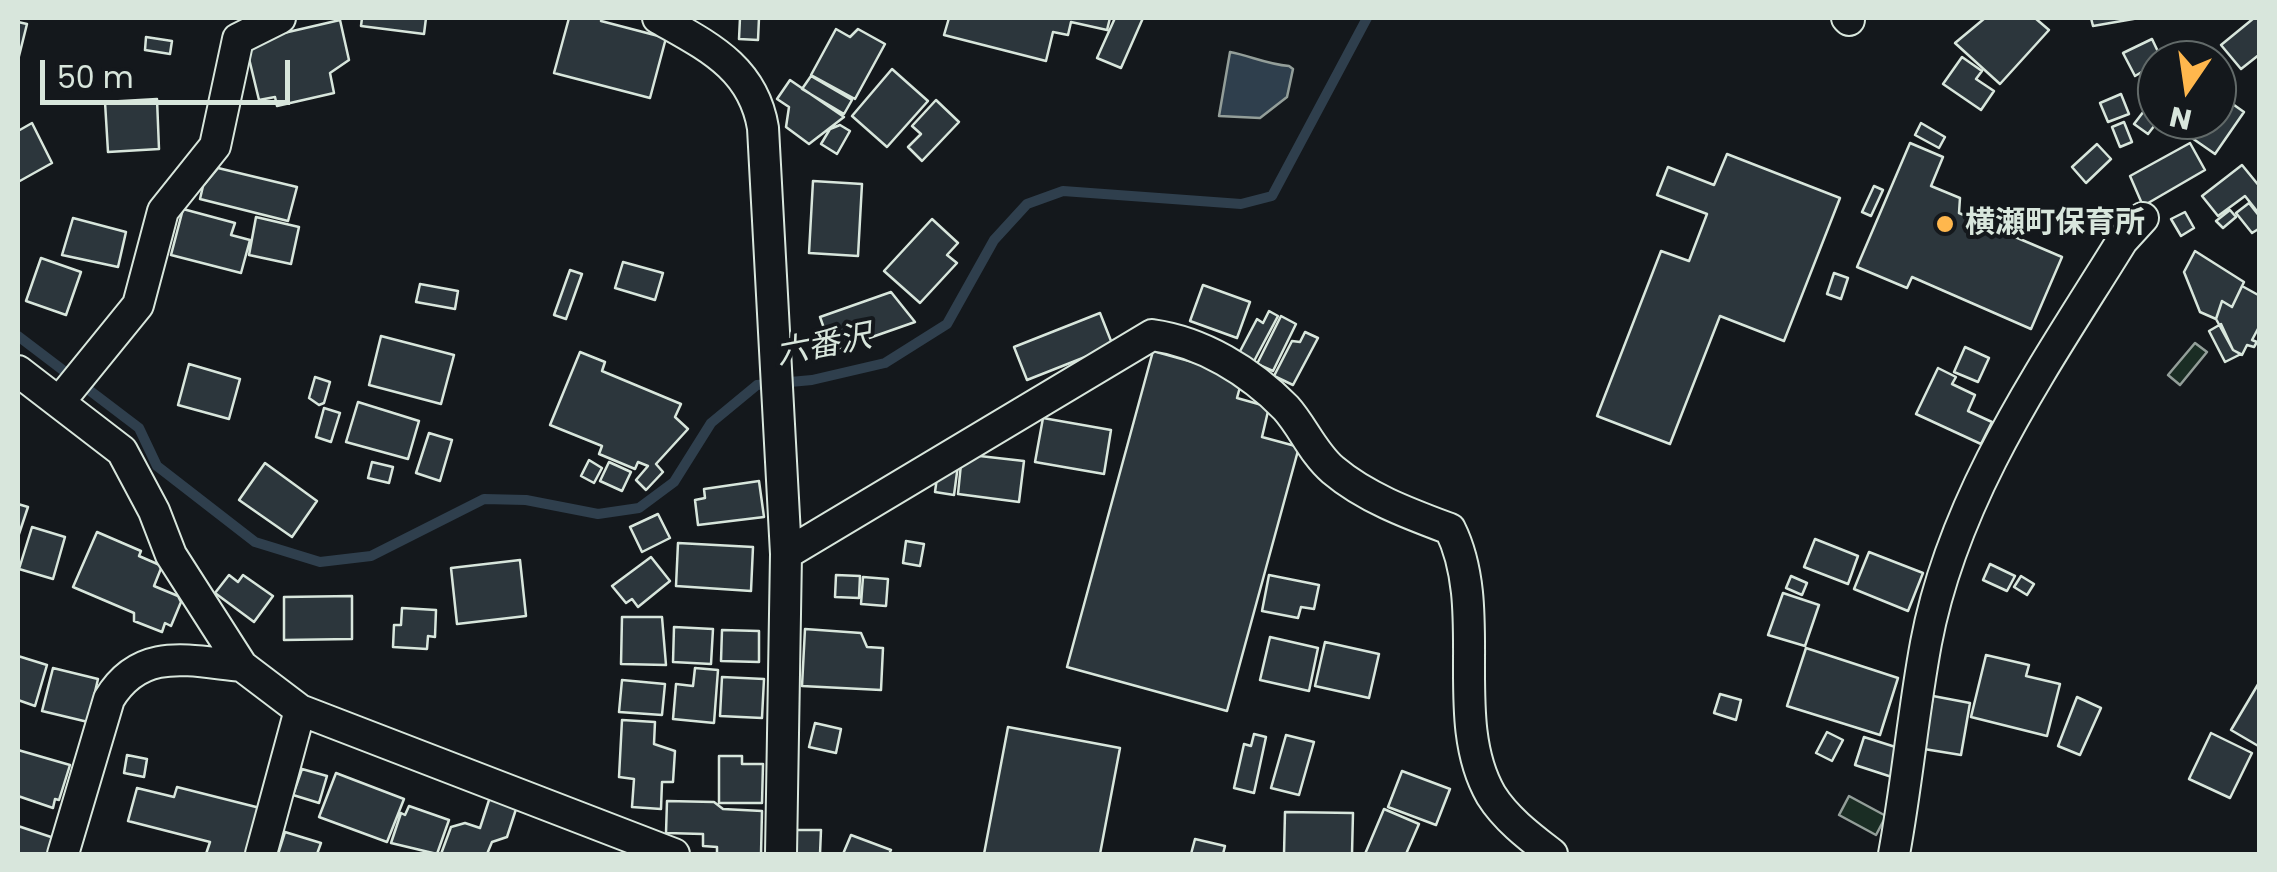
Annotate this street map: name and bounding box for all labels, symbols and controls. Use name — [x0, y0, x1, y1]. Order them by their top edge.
scale bar — [45, 40, 295, 102]
north arrow — [2137, 40, 2237, 140]
text: 50 m — [57, 56, 134, 99]
text: N — [2166, 96, 2195, 139]
place label: 横瀬町保育所 — [1965, 206, 2145, 242]
marker: 横瀬町保育所 — [1934, 213, 1956, 235]
water label: 六番沢 — [773, 319, 875, 375]

